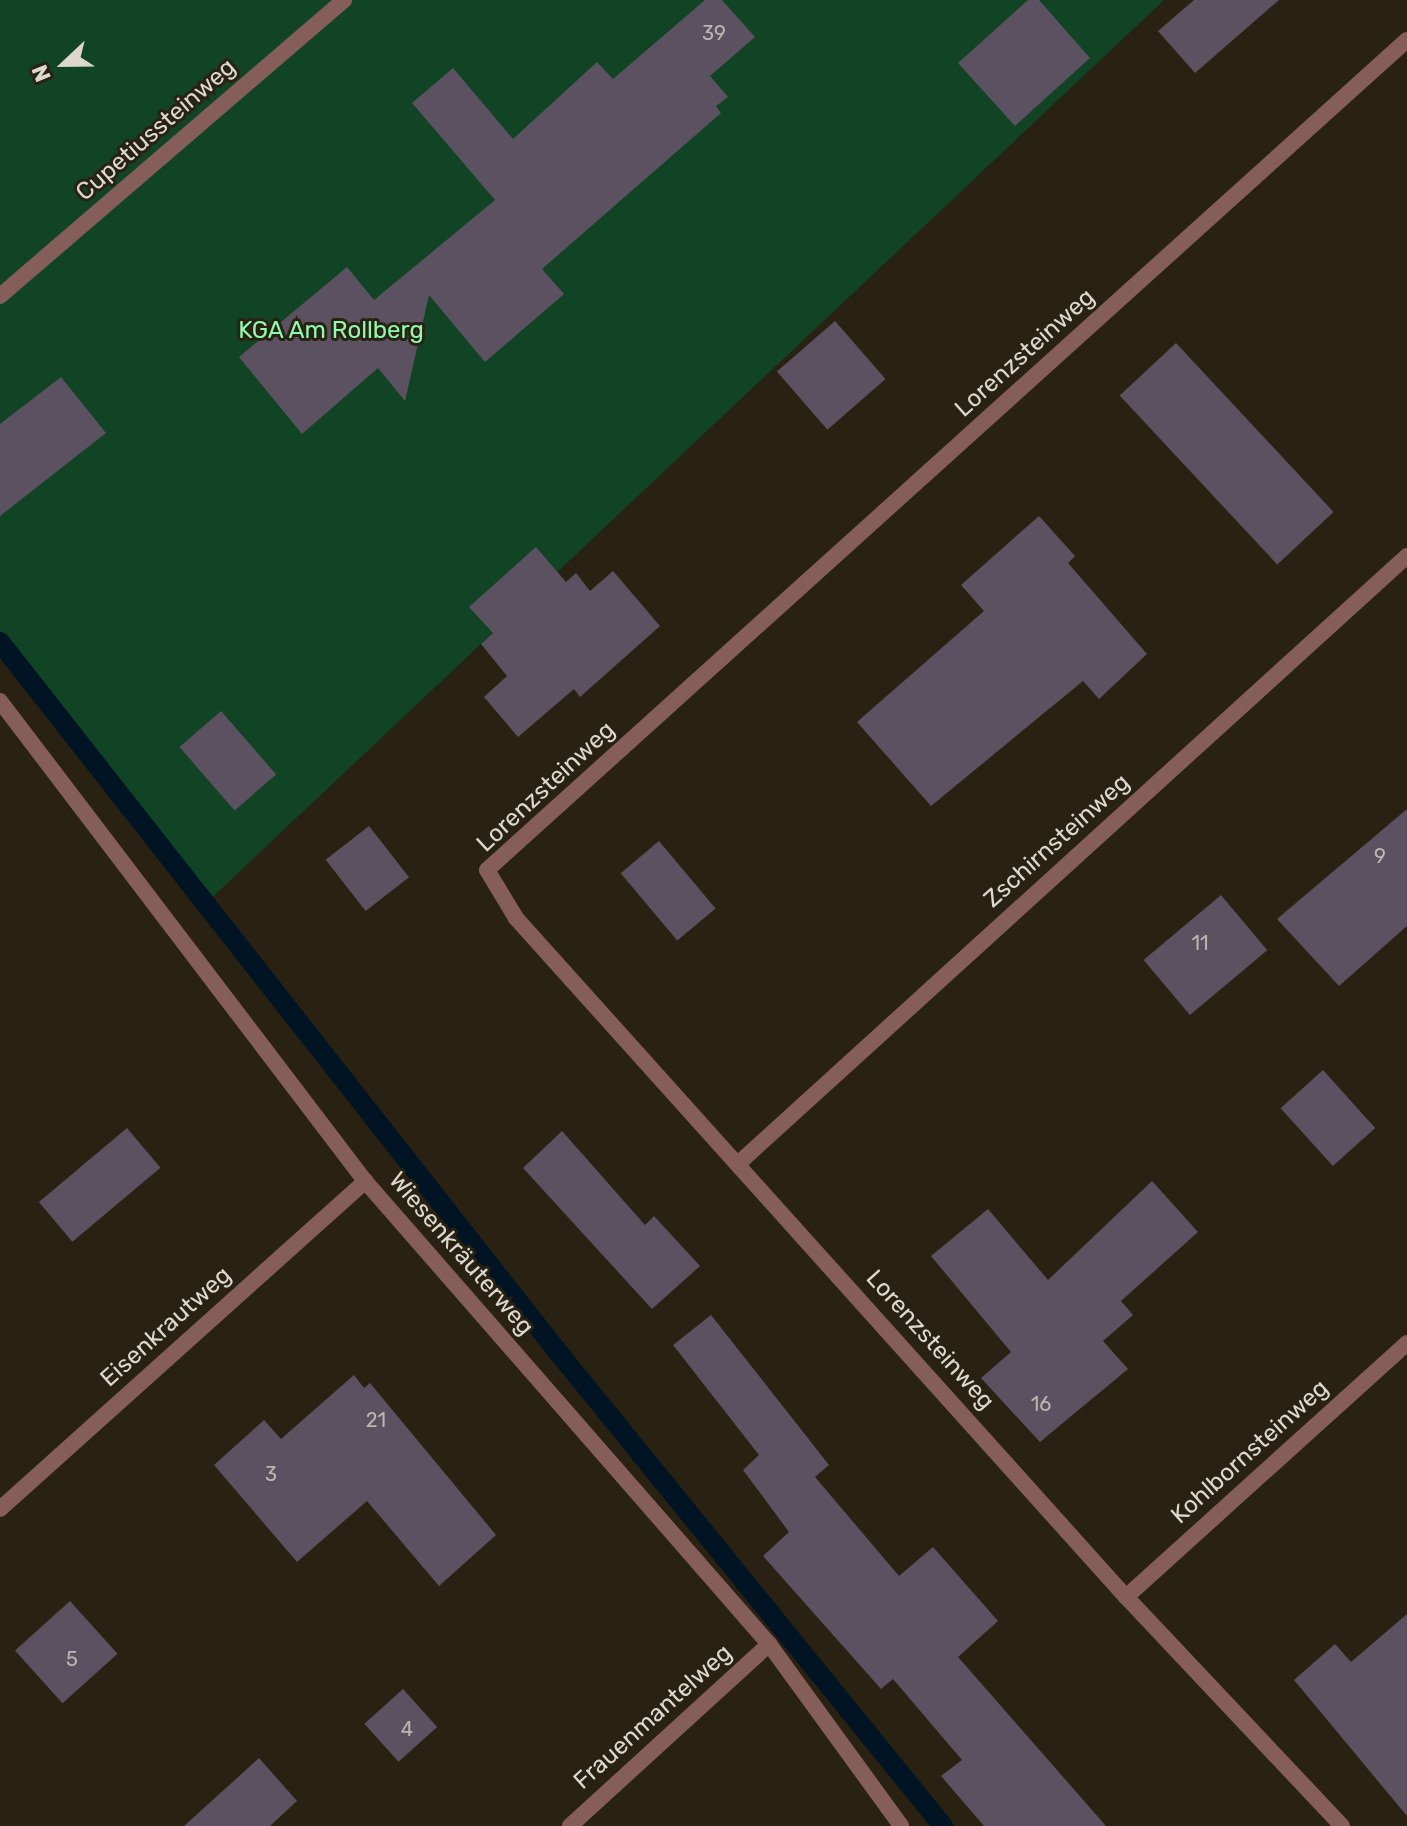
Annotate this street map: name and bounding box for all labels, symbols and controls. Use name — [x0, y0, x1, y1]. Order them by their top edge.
house number: 39 — [702, 21, 726, 45]
north arrow — [24, 24, 104, 104]
street label: Cupetiussteinweg — [70, 53, 242, 207]
text: N — [26, 61, 57, 86]
street label: Lorenzsteinweg — [949, 283, 1101, 423]
park label: KGA Am Rollberg — [238, 317, 424, 345]
street label: Lorenzsteinweg — [471, 716, 621, 858]
street label: Zschirnsteinweg — [978, 768, 1136, 914]
house number: 9 — [1374, 844, 1386, 868]
house number: 11 — [1191, 931, 1209, 955]
street label: Wiesenkräuterweg — [382, 1167, 540, 1341]
street label: Eisenkrautweg — [95, 1261, 237, 1393]
street label: Lorenzsteinweg — [860, 1264, 1000, 1416]
street label: Kohlbornsteinweg — [1165, 1374, 1335, 1530]
house number: 16 — [1031, 1392, 1051, 1416]
house number: 21 — [366, 1408, 386, 1432]
house number: 3 — [265, 1462, 277, 1486]
street label: Frauenmantelweg — [568, 1639, 738, 1795]
house number: 5 — [66, 1647, 78, 1671]
house number: 4 — [401, 1717, 413, 1741]

